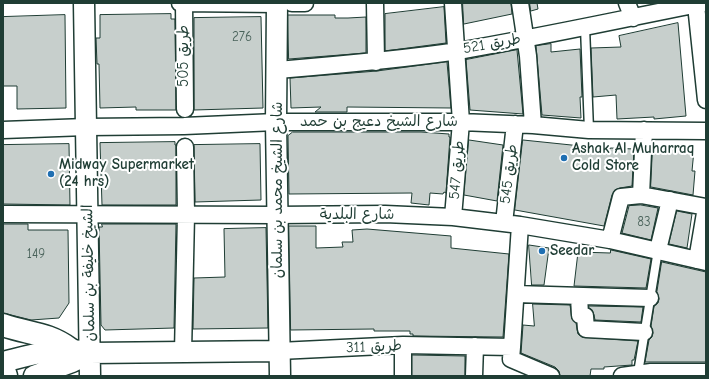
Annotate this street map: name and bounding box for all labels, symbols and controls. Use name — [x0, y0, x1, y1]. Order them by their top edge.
street label: طريق 505 — [175, 25, 193, 87]
house number: 276 — [232, 29, 252, 45]
street label: طريق 521 — [462, 30, 522, 58]
street label: شارع الشيخ محمد بن سلمان — [269, 102, 287, 278]
street label: شارع الشيخ دعيج بن حمد — [300, 113, 458, 131]
street label: طريق 547 — [445, 140, 469, 200]
place label: Ashak Al Muharraq Cold Store — [572, 140, 694, 175]
street label: طريق 545 — [496, 143, 522, 205]
marker: Ashak Al Muharraq Cold Store — [559, 153, 569, 163]
place label: Midway Supermarket (24 hrs) — [59, 156, 194, 191]
marker: Midway Supermarket (24 hrs) — [46, 169, 56, 179]
street label: الشيخ خليفة بن سلمان — [79, 204, 99, 342]
street label: شارع البلدية — [320, 206, 394, 224]
house number: 83 — [637, 214, 651, 230]
place label: Seedar — [550, 242, 594, 260]
house number: 149 — [27, 246, 45, 262]
marker: Seedar — [537, 246, 547, 256]
street label: طريق 311 — [346, 337, 402, 357]

